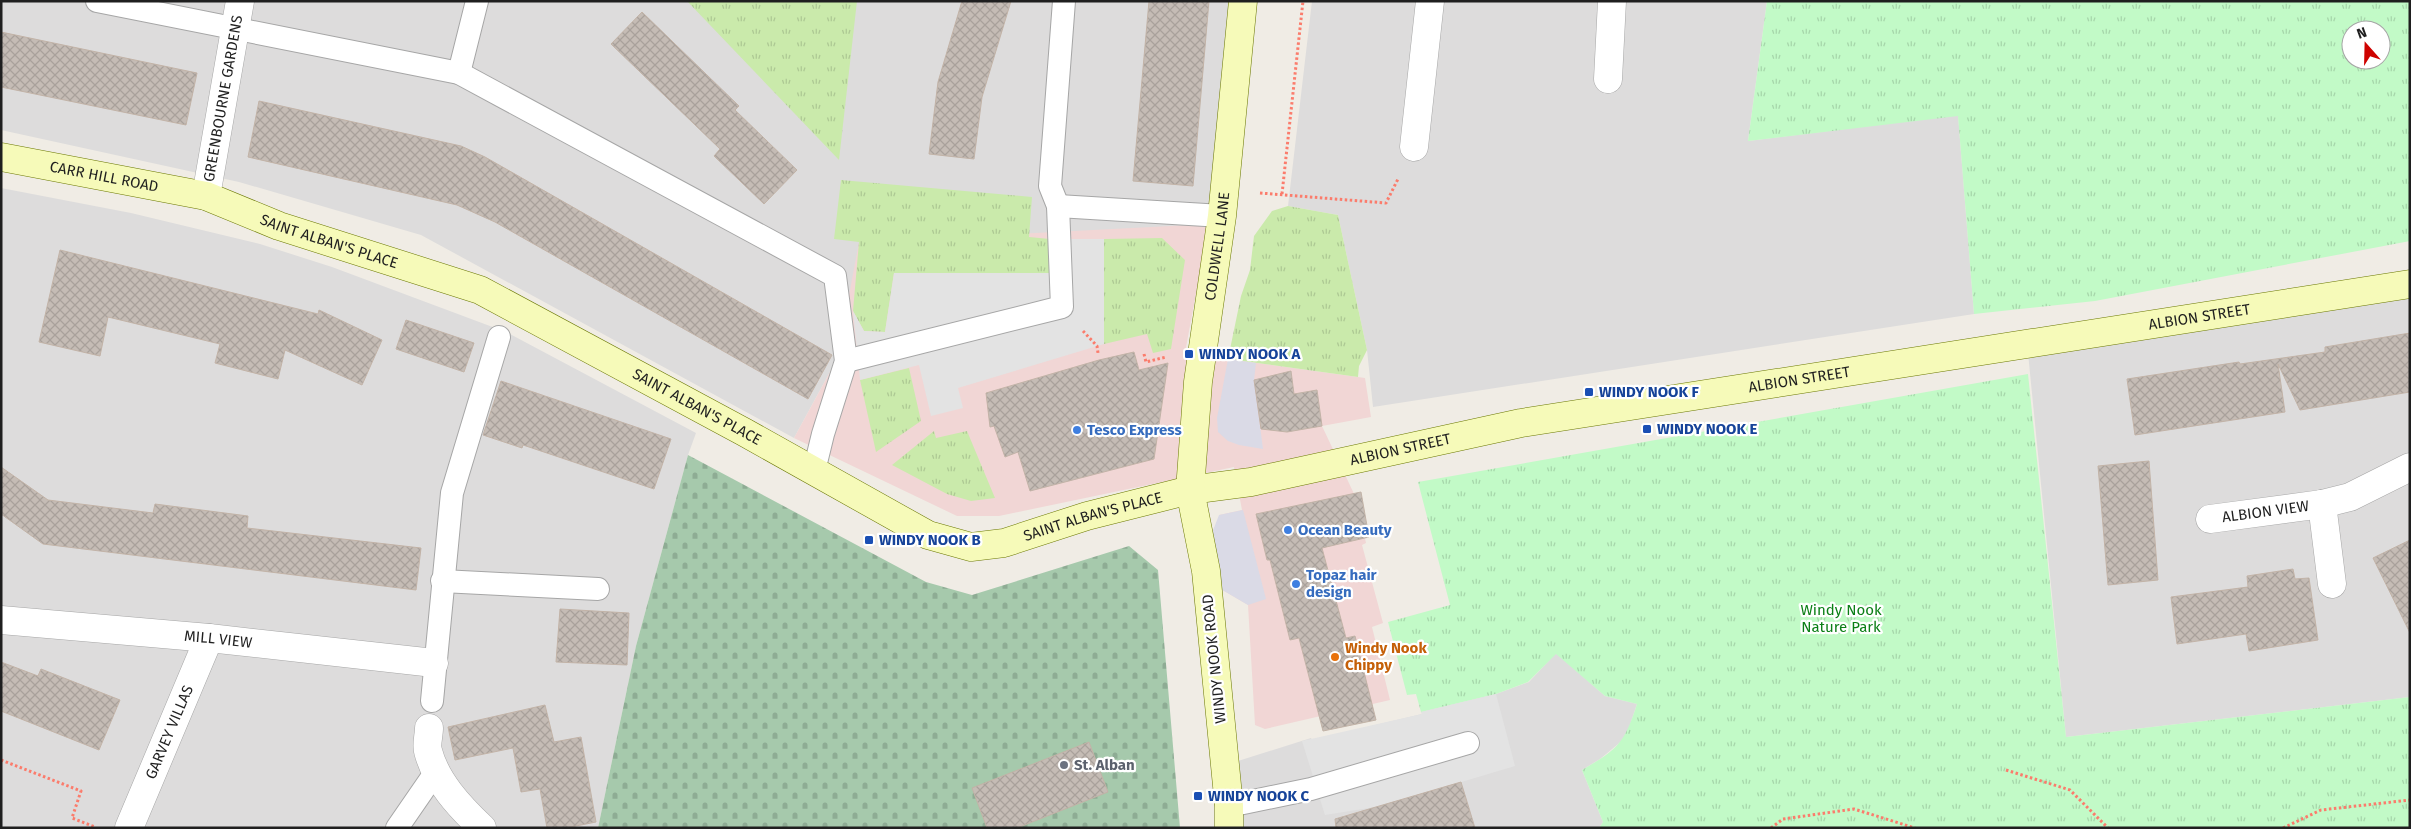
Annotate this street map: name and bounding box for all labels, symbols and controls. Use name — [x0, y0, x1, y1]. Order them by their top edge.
street label: GREENBOURNE GARDENS — [200, 14, 246, 183]
north arrow — [2341, 20, 2391, 70]
text: N — [2354, 24, 2369, 43]
street label: CARR HILL ROAD — [48, 157, 160, 196]
street label: COLDWELL LANE — [1201, 191, 1233, 302]
street label: SAINT ALBAN'S PLACE — [258, 210, 400, 272]
street label: ALBION STREET — [2147, 300, 2252, 334]
place label: WINDY NOOK A — [1199, 345, 1301, 363]
marker: WINDY NOOK A — [1183, 348, 1195, 360]
street label: ALBION STREET — [1747, 363, 1852, 396]
street label: SAINT ALBAN'S PLACE — [630, 365, 765, 449]
place label: WINDY NOOK F — [1599, 383, 1699, 401]
marker: WINDY NOOK F — [1583, 386, 1595, 398]
place label: WINDY NOOK E — [1657, 420, 1757, 438]
place label: Tesco Express — [1087, 421, 1182, 439]
marker: WINDY NOOK E — [1641, 423, 1653, 435]
marker: Tesco Express — [1071, 424, 1083, 436]
street label: ALBION STREET — [1348, 430, 1453, 469]
street label: SAINT ALBAN'S PLACE — [1021, 488, 1164, 545]
street label: ALBION VIEW — [2221, 497, 2311, 526]
place label: Ocean Beauty — [1298, 521, 1392, 539]
marker: Ocean Beauty — [1282, 524, 1294, 536]
place label: WINDY NOOK B — [879, 531, 981, 549]
marker: WINDY NOOK B — [863, 534, 875, 546]
place label: Topaz hair design — [1306, 566, 1378, 601]
marker: Topaz hair design — [1290, 578, 1302, 590]
street label: WINDY NOOK ROAD — [1198, 594, 1230, 724]
park label: Windy Nook Nature Park — [1800, 601, 1882, 636]
street label: MILL VIEW — [183, 627, 254, 652]
place label: Windy Nook Chippy — [1345, 639, 1427, 674]
marker: Windy Nook Chippy — [1329, 651, 1341, 663]
street label: GARVEY VILLAS — [142, 683, 197, 782]
place label: St. Alban — [1074, 756, 1135, 774]
marker: St. Alban — [1058, 759, 1070, 771]
place label: WINDY NOOK C — [1208, 787, 1309, 805]
marker: WINDY NOOK C — [1192, 790, 1204, 802]

